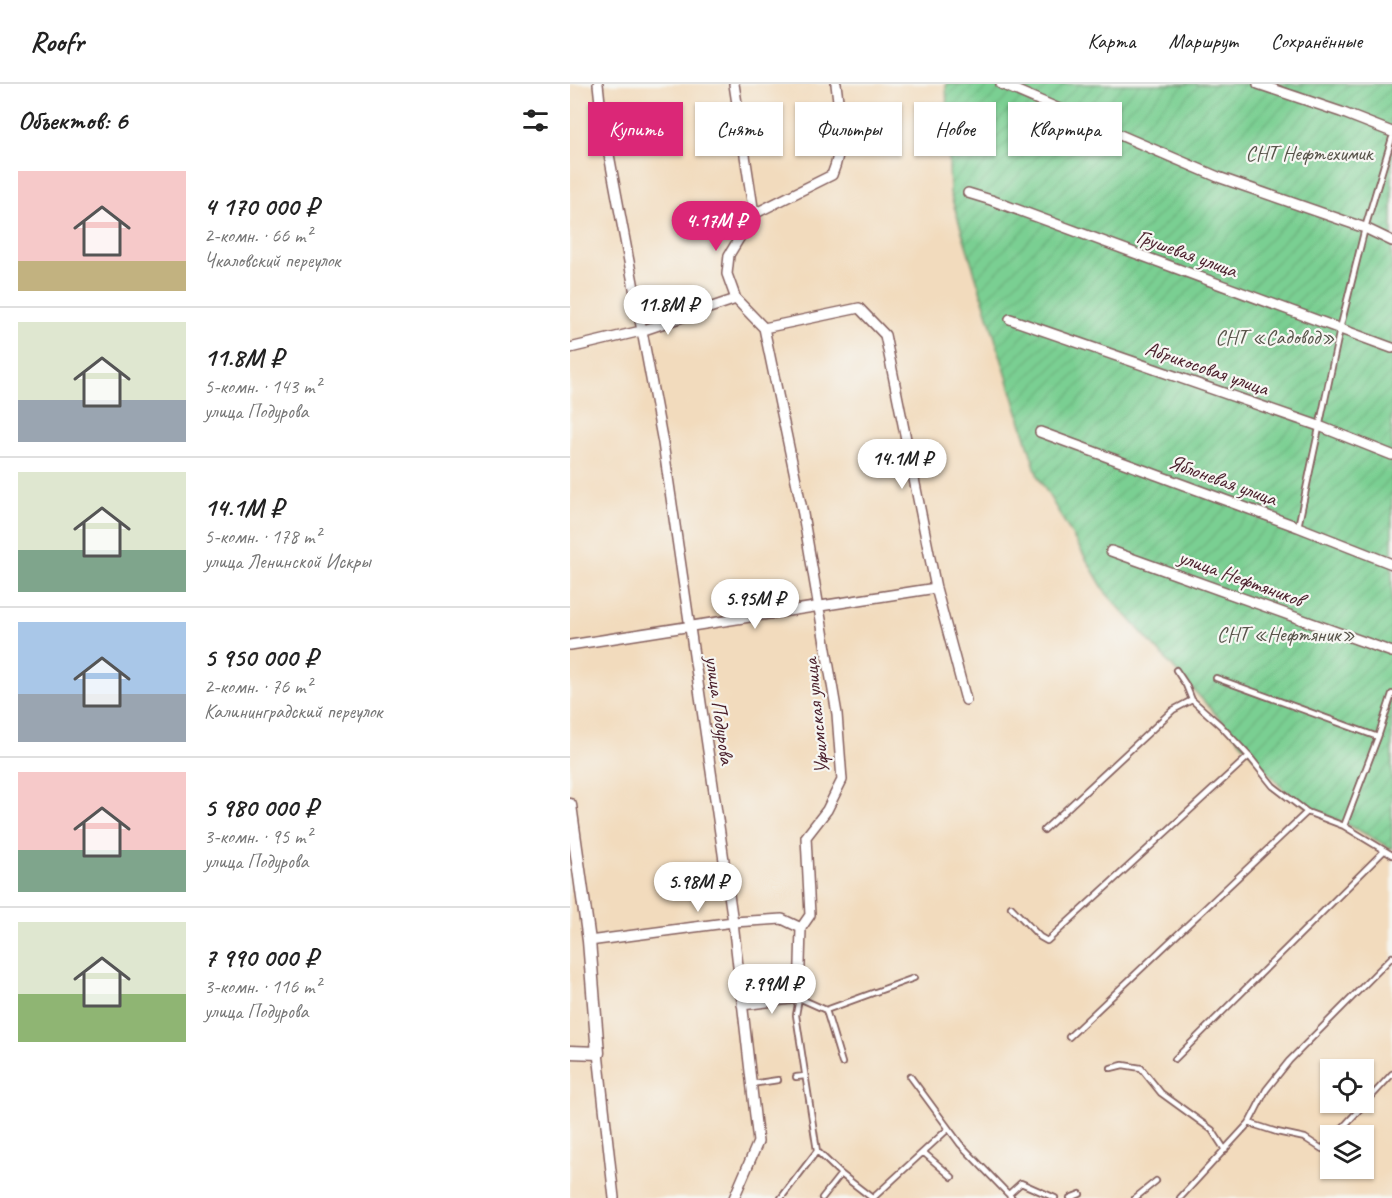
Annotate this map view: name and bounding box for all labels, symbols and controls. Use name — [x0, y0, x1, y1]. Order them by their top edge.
text: Roofr — [30, 24, 84, 59]
text: Карта — [1087, 28, 1136, 54]
text: Маршрут — [1169, 28, 1238, 54]
text: Сохранённые — [1271, 28, 1362, 54]
chip: Купить — [588, 102, 683, 156]
chip: Снять — [695, 102, 783, 156]
chip: Фильтры — [795, 102, 902, 156]
chip: Новое — [914, 102, 996, 156]
chip: Квартира — [1008, 102, 1122, 156]
text: Объектов: 6 — [18, 104, 127, 137]
icon: filters — [519, 104, 552, 137]
park label: СНТ Нефтехимик — [1246, 140, 1375, 166]
text: 4 170 000 ₽ — [204, 190, 318, 223]
icon: home — [66, 195, 138, 267]
pin: 4.17M ₽ — [661, 201, 771, 252]
text: 4.17M ₽ — [686, 208, 746, 233]
text: 2-комн. · 66 m² — [204, 223, 312, 248]
street label: Грушевая улица — [1133, 223, 1242, 284]
text: Чкаловский переулок — [204, 248, 340, 273]
pin: 11.8M ₽ — [613, 285, 723, 336]
text: 11.8M ₽ — [638, 292, 698, 317]
park label: СНТ «Садовод» — [1215, 324, 1335, 350]
street label: Абрикосовая улица — [1142, 335, 1273, 402]
text: 11.8M ₽ — [204, 341, 283, 374]
icon: home — [66, 346, 138, 418]
text: 5-комн. · 143 m² — [204, 374, 321, 399]
text: улица Подурова — [204, 399, 308, 424]
pin: 14.1M ₽ — [847, 439, 957, 490]
text: 14.1M ₽ — [872, 446, 932, 471]
street label: Яблоневая улица — [1165, 448, 1282, 512]
text: 14.1M ₽ — [204, 491, 283, 524]
icon: home — [66, 496, 138, 568]
text: 5-комн. · 178 m² — [204, 524, 321, 549]
street label: улица Нефтяников — [1173, 543, 1311, 614]
text: улица Ленинской Искры — [204, 549, 371, 574]
pin: 5.95M ₽ — [700, 579, 810, 630]
text: 5.95M ₽ — [725, 586, 785, 611]
park label: СНТ «Нефтяник» — [1217, 621, 1355, 647]
text: 5 950 000 ₽ — [204, 641, 317, 674]
icon: home — [66, 646, 138, 718]
street label: улица Подурова — [699, 652, 741, 768]
street label: Уфимская улица — [797, 654, 835, 775]
text: 2-комн. · 76 m² — [204, 674, 312, 699]
text: Калининградский переулок — [204, 699, 382, 724]
text: 5 980 000 ₽ — [204, 791, 318, 824]
icon: home — [66, 796, 138, 868]
text: 3-комн. · 95 m² — [204, 824, 312, 849]
text: улица Подурова — [204, 849, 308, 874]
pin: 5.98M ₽ — [643, 862, 753, 913]
text: 5.98M ₽ — [668, 869, 728, 894]
text: 7 990 000 ₽ — [204, 941, 318, 974]
icon: home — [66, 946, 138, 1018]
pin: 7.99M ₽ — [717, 964, 827, 1015]
text: 7.99M ₽ — [742, 971, 802, 996]
text: 3-комн. · 116 m² — [204, 974, 321, 999]
text: улица Подурова — [204, 999, 308, 1024]
map controls — [1320, 1059, 1374, 1179]
button: locate — [1320, 1059, 1374, 1113]
button: layers — [1320, 1125, 1374, 1179]

